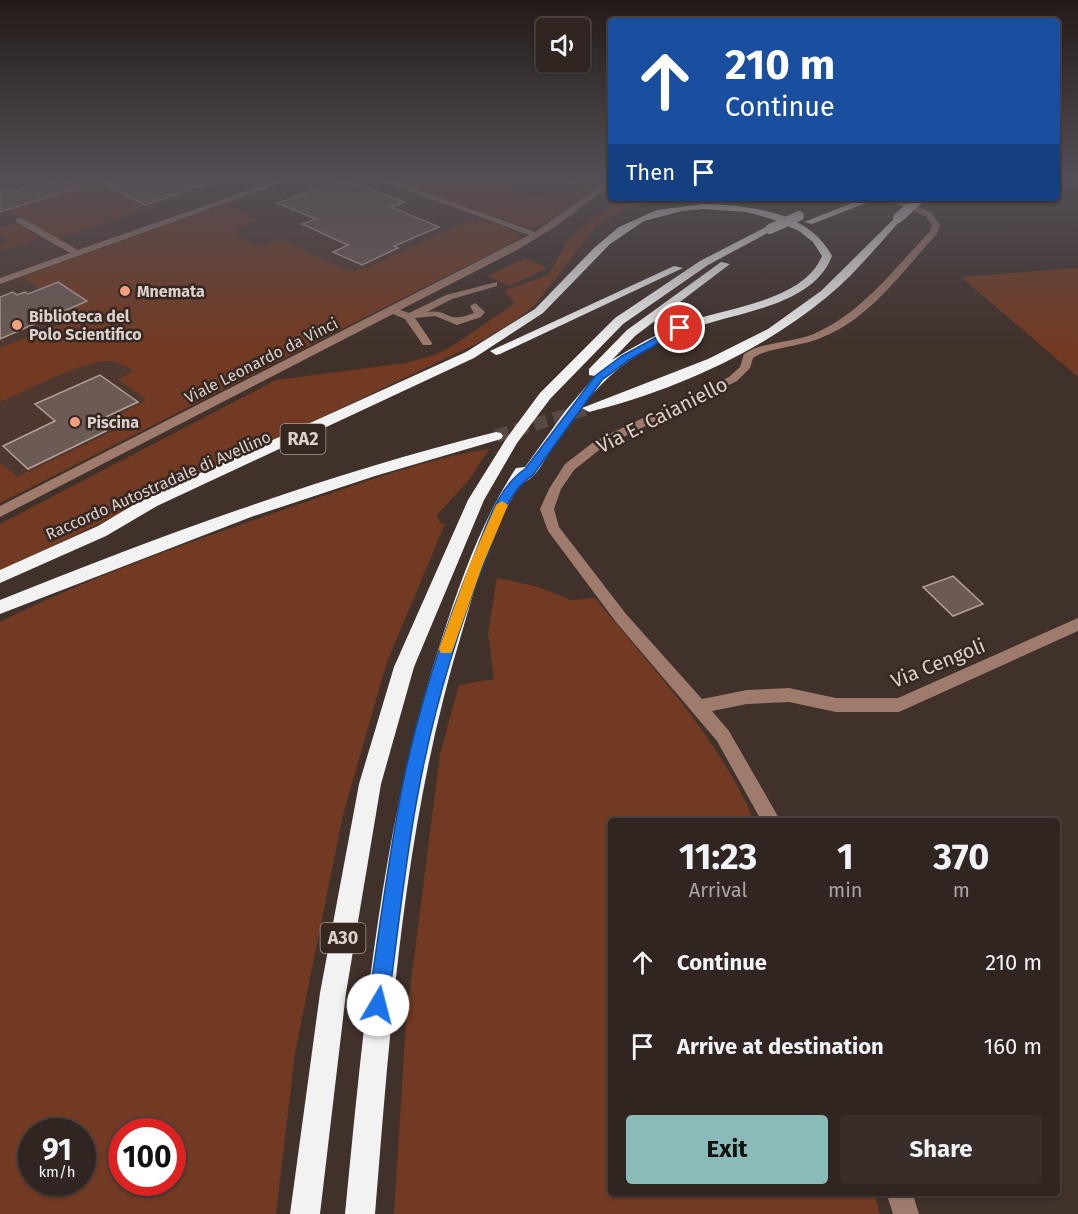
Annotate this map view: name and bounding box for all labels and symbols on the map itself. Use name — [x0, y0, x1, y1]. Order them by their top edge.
place label: Mnemata — [137, 282, 205, 301]
marker: Mnemata — [118, 284, 132, 298]
pin — [654, 302, 705, 353]
place label: Biblioteca del Polo Scientifico — [29, 307, 142, 344]
street label: Viale Leonardo da Vinci — [181, 313, 341, 407]
marker: Biblioteca del Polo Scientifico — [10, 318, 24, 332]
street label: Via E. Caianiello — [593, 372, 731, 458]
place label: Piscina — [87, 413, 139, 432]
marker: Piscina — [68, 415, 82, 429]
road number: RA2 — [280, 424, 326, 454]
street label: Raccordo Autostradale di Avellino — [43, 427, 274, 544]
street label: Via Cengoli — [887, 633, 989, 693]
road number: A30 — [320, 923, 366, 953]
position arrow — [346, 973, 410, 1037]
speed limit sign: 100 — [108, 1118, 186, 1196]

